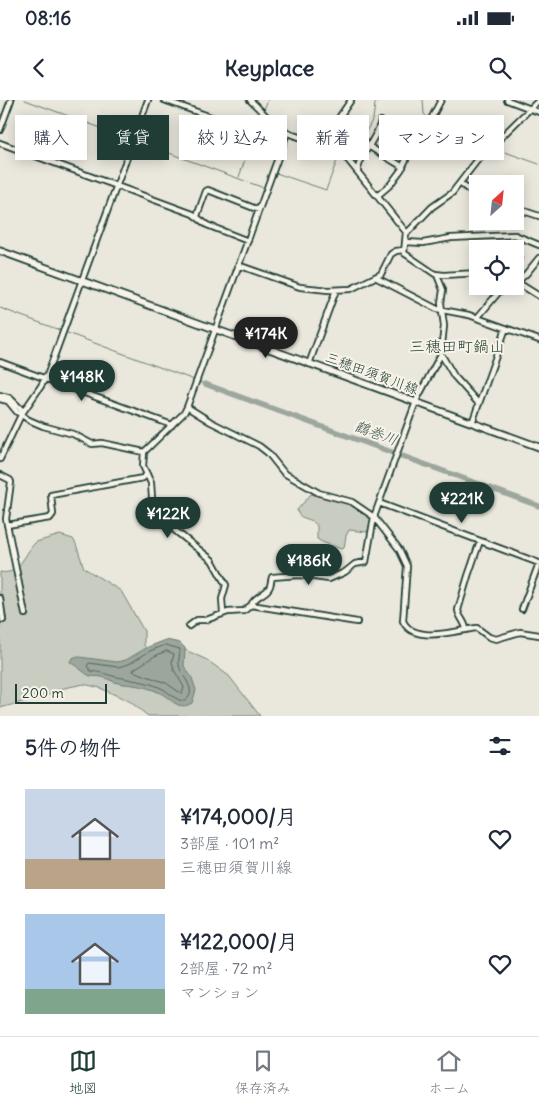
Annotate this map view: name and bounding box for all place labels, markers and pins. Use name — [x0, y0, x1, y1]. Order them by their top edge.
pin: ¥174K — [231, 316, 301, 359]
pin: ¥148K — [47, 360, 117, 402]
pin: ¥221K — [427, 482, 497, 524]
pin: ¥122K — [133, 496, 203, 539]
pin: ¥186K — [274, 544, 344, 586]

